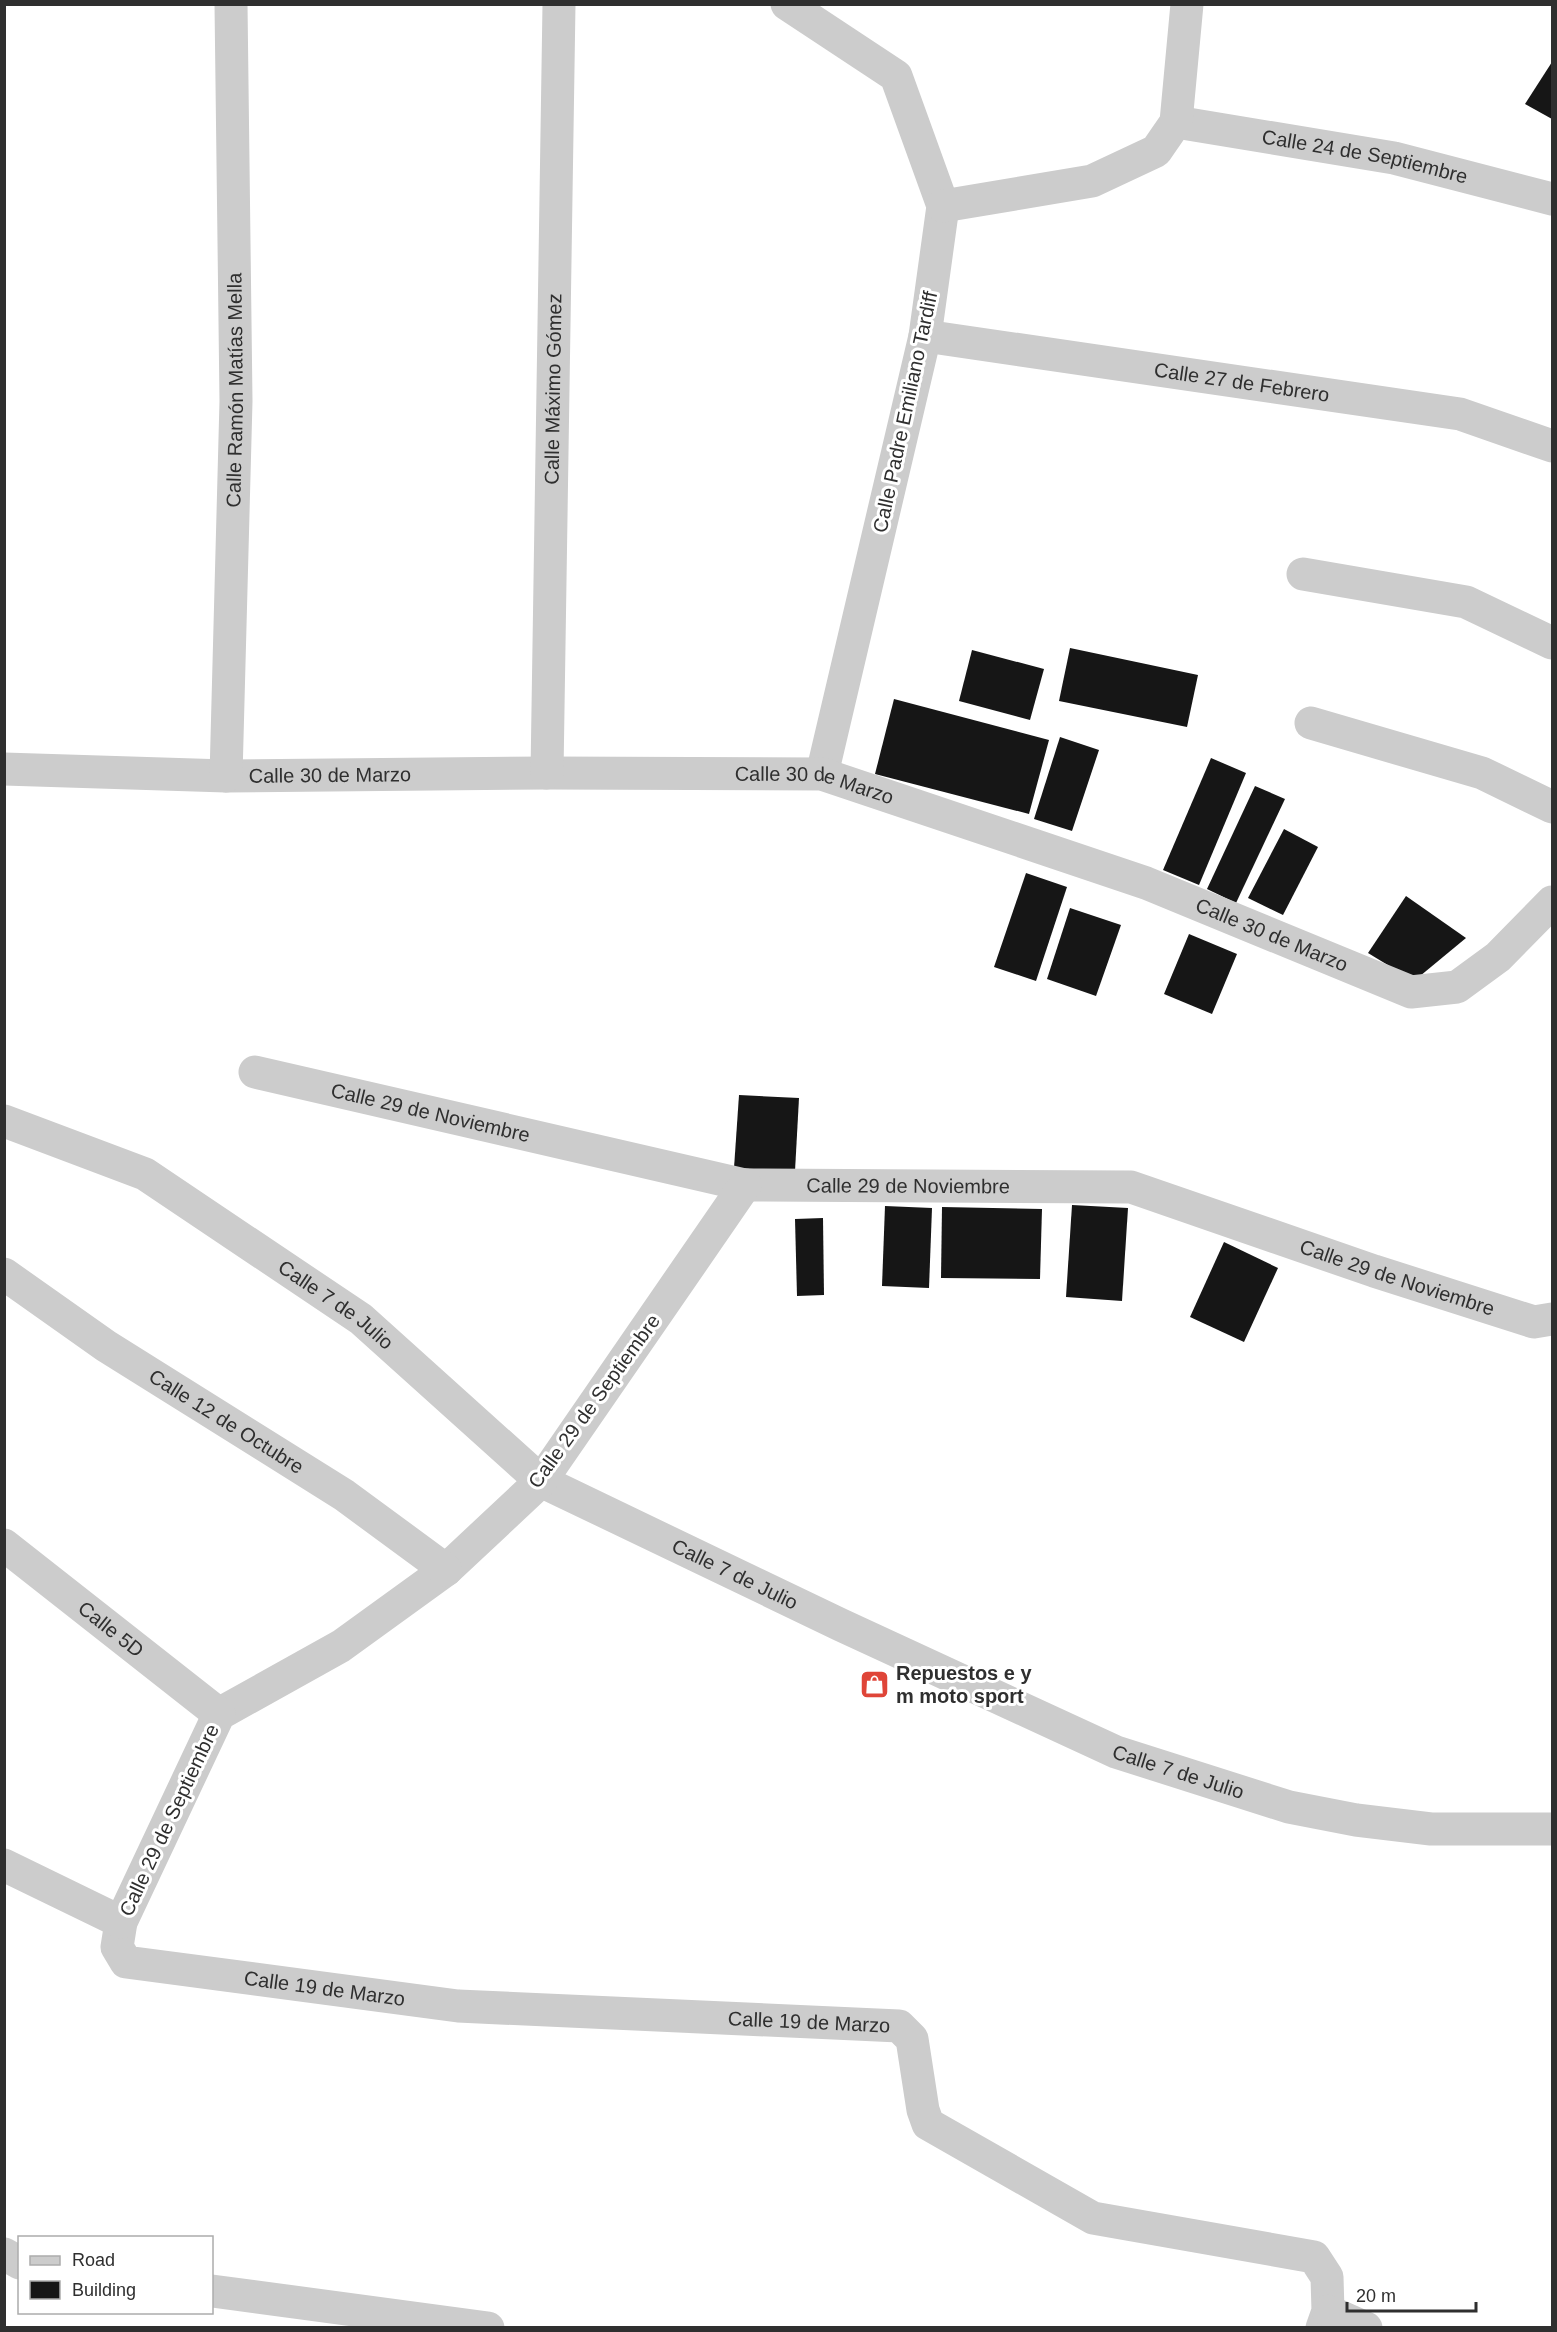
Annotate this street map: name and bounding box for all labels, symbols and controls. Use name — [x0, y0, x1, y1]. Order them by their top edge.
street label: Calle 24 de Septiembre — [1260, 125, 1470, 188]
street label: Calle Ramón Matías Mella — [222, 272, 247, 508]
street label: Calle Padre Emiliano Tardiff — [869, 289, 941, 535]
street label: Calle Máximo Gómez — [541, 293, 565, 485]
street label: Calle 27 de Febrero — [1153, 359, 1331, 406]
street label: Calle 30 de Marzo — [249, 763, 411, 787]
street label: Calle 30 de Marzo — [735, 763, 897, 808]
street label: Calle 30 de Marzo — [1193, 894, 1351, 976]
street label: Calle 29 de Noviembre — [329, 1079, 532, 1146]
street label: Calle 29 de Noviembre — [806, 1174, 1010, 1197]
street label: Calle 29 de Noviembre — [1297, 1235, 1497, 1320]
street label: Calle 7 de Julio — [274, 1256, 398, 1354]
street label: Calle 29 de Septiembre — [524, 1310, 664, 1492]
street label: Calle 12 de Octubre — [145, 1365, 308, 1478]
street label: Calle 7 de Julio — [668, 1535, 801, 1614]
street label: Calle 5D — [74, 1597, 148, 1661]
place label: Repuestos e y m moto sport — [896, 1662, 1032, 1707]
shop icon: Repuestos e y m moto sport — [859, 1669, 891, 1701]
street label: Calle 29 de Septiembre — [115, 1721, 223, 1919]
street label: Calle 7 de Julio — [1110, 1741, 1247, 1803]
street label: Calle 19 de Marzo — [243, 1967, 407, 2010]
street label: Calle 19 de Marzo — [727, 2007, 891, 2037]
legend — [18, 2236, 213, 2314]
text: Road — [72, 2250, 115, 2270]
scale bar — [1347, 2275, 1476, 2313]
text: Building — [72, 2280, 136, 2300]
text: 20 m — [1356, 2286, 1396, 2306]

